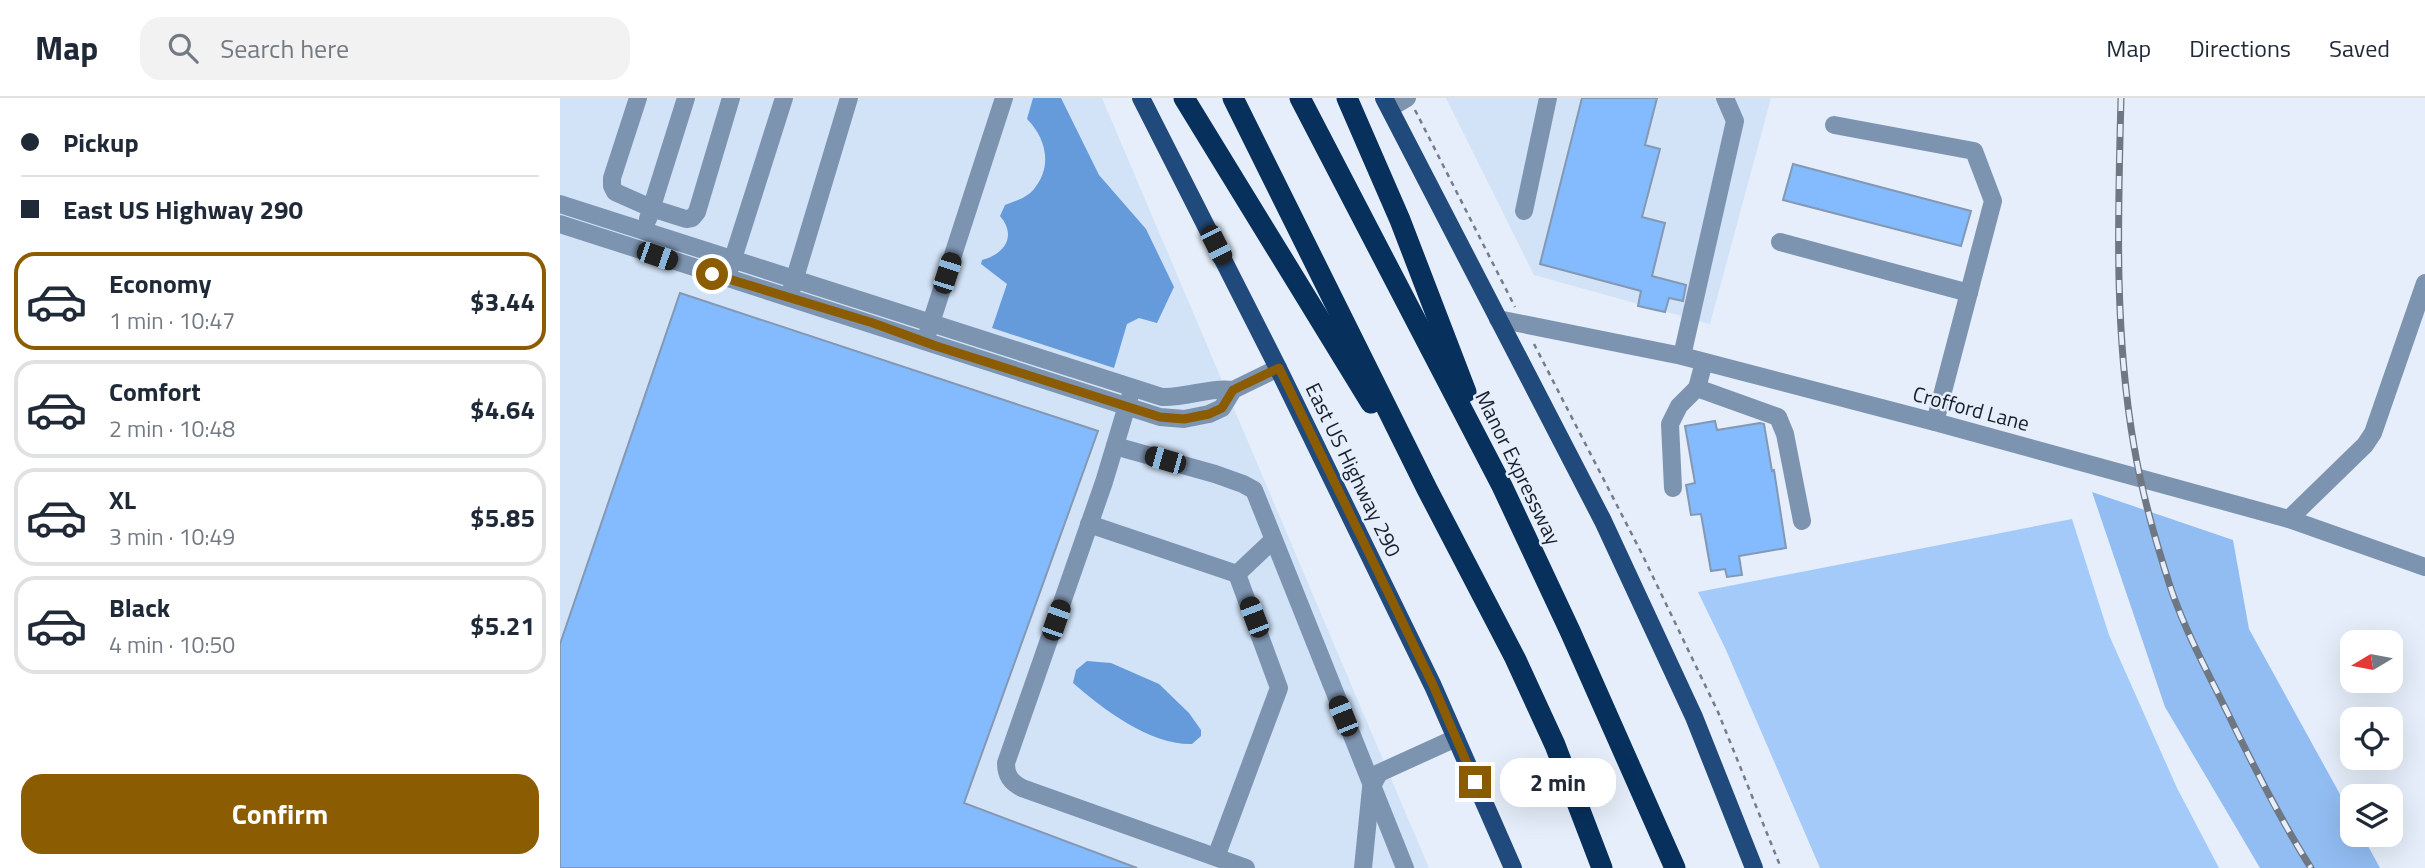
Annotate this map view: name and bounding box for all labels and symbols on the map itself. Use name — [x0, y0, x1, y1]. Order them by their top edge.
car — [1198, 222, 1235, 268]
car — [634, 239, 681, 273]
car — [931, 250, 964, 296]
route start — [696, 258, 728, 290]
street label: East US Highway 290 — [1298, 377, 1410, 562]
street label: Crofford Lane — [1909, 377, 2033, 439]
street label: Manor Expressway — [1468, 385, 1570, 550]
car — [1142, 444, 1189, 476]
car — [1237, 594, 1272, 640]
car — [1040, 597, 1073, 643]
north arrow — [2340, 630, 2403, 693]
car — [1326, 693, 1361, 739]
callout: 2 min — [1500, 758, 1615, 806]
route end — [1459, 766, 1491, 798]

